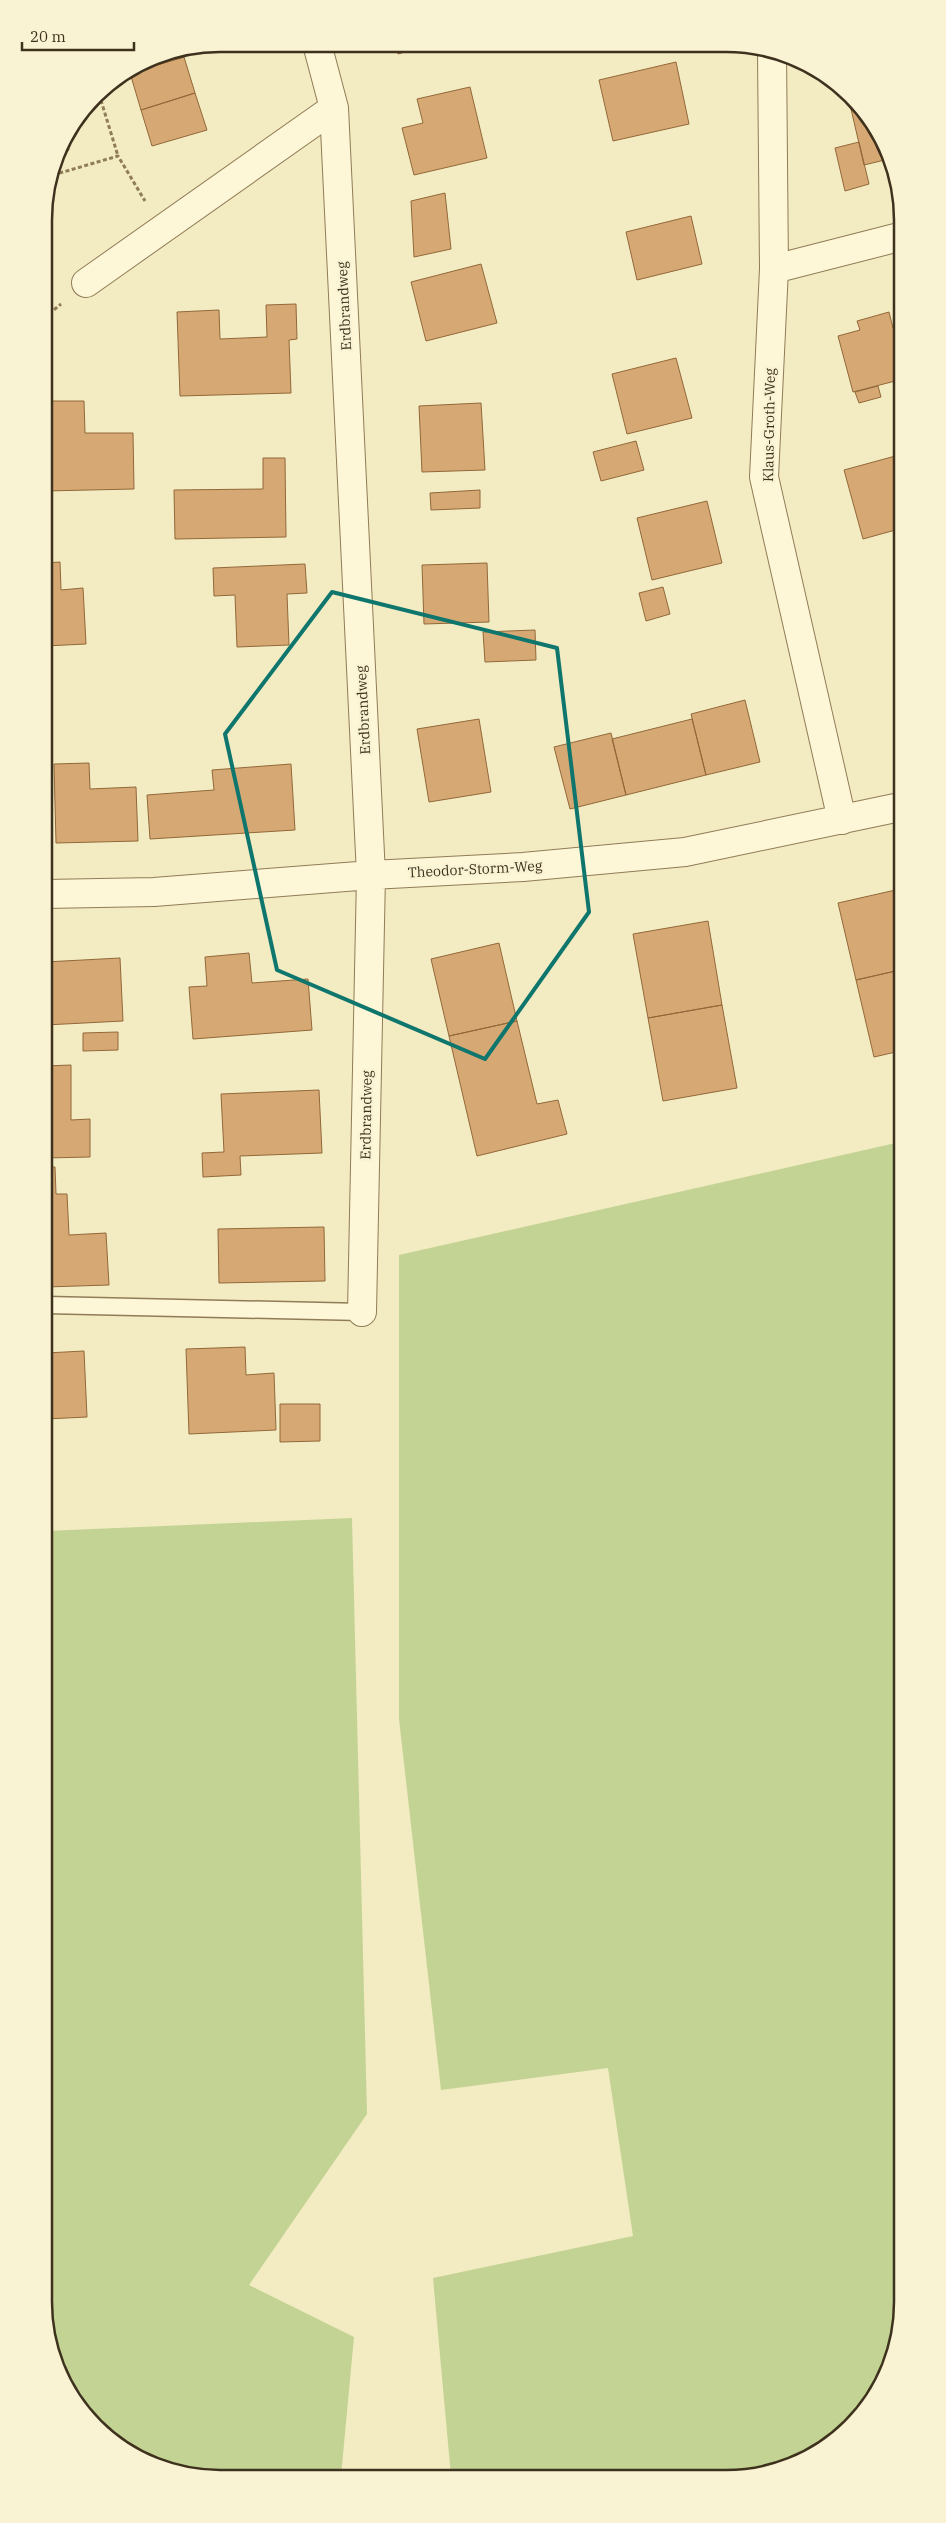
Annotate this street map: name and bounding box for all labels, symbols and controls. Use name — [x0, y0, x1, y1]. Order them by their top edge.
scale bar — [22, 20, 135, 52]
text: 20 m — [30, 27, 66, 46]
street label: Erdbrandweg — [333, 261, 355, 351]
street label: Klaus-Groth-Weg — [759, 368, 779, 482]
street label: Erdbrandweg — [352, 665, 374, 755]
street label: Theodor-Storm-Weg — [407, 856, 543, 882]
street label: Erdbrandweg — [356, 1070, 376, 1160]

